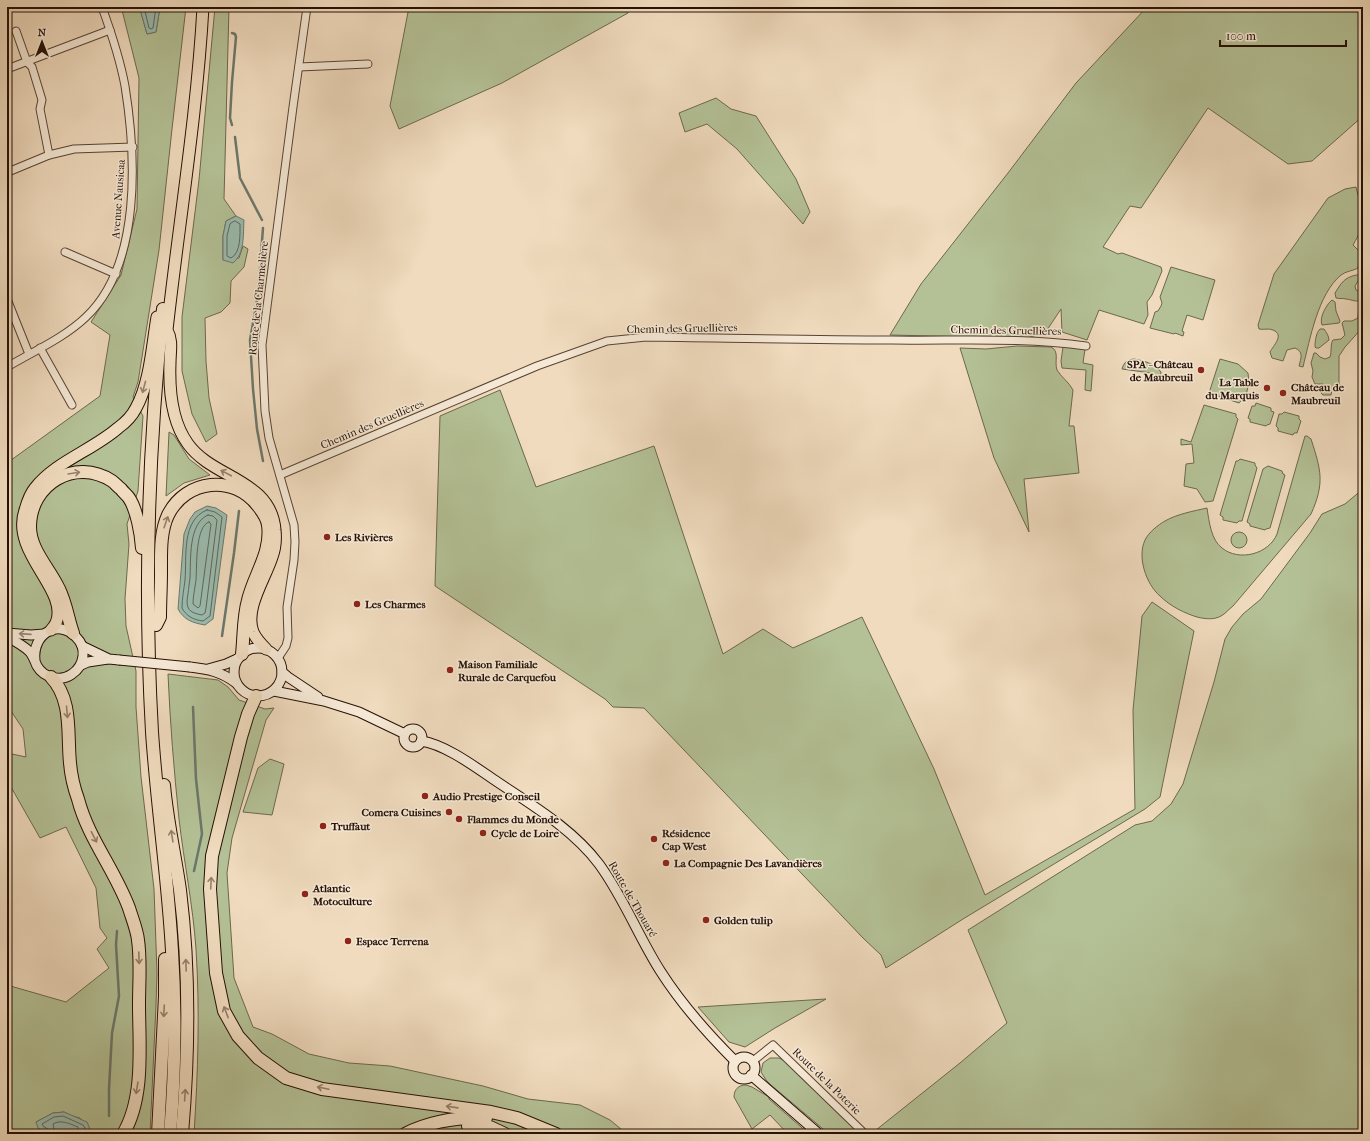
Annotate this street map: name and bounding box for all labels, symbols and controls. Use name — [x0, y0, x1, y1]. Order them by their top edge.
north arrow — [22, 22, 62, 62]
scale bar — [1220, 22, 1346, 48]
text: N — [38, 26, 47, 39]
text: 100 m — [1226, 29, 1256, 43]
street label: Avenue Nausicaa — [109, 158, 128, 240]
street label: Route de la Charmelière — [246, 240, 271, 356]
street label: Chemin des Gruellières — [626, 321, 738, 336]
street label: Chemin des Gruellières — [950, 323, 1062, 338]
place label: SPA - Château de Maubreuil — [1127, 358, 1194, 384]
marker: SPA - Château de Maubreuil — [1196, 365, 1206, 375]
place label: La Table du Marquis — [1205, 376, 1260, 402]
one-way arrow — [140, 380, 147, 393]
place label: Château de Maubreuil — [1290, 381, 1345, 407]
marker: La Table du Marquis — [1262, 383, 1272, 393]
marker: Château de Maubreuil — [1278, 388, 1288, 398]
street label: Chemin des Gruellières — [319, 397, 426, 452]
one-way arrow — [67, 469, 80, 477]
one-way arrow — [220, 469, 232, 476]
one-way arrow — [163, 516, 171, 528]
place label: Les Rivières — [335, 531, 393, 544]
marker: Les Rivières — [322, 532, 332, 542]
place label: Les Charmes — [365, 598, 426, 611]
marker: Les Charmes — [352, 599, 362, 609]
one-way arrow — [19, 631, 32, 638]
place label: Maison Familiale Rurale de Carquefou — [457, 658, 557, 684]
marker: Maison Familiale Rurale de Carquefou — [445, 665, 455, 675]
one-way arrow — [63, 705, 70, 718]
place label: Audio Prestige Conseil — [432, 790, 541, 803]
marker: Audio Prestige Conseil — [420, 791, 430, 801]
place label: Comera Cuisines — [361, 806, 441, 819]
marker: Comera Cuisines — [444, 807, 454, 817]
place label: Flammes du Monde — [466, 813, 560, 826]
marker: Flammes du Monde — [454, 814, 464, 824]
place label: Truffaut — [330, 820, 371, 833]
marker: Truffaut — [318, 821, 328, 831]
place label: Cycle de Loire — [491, 827, 559, 840]
place label: Résidence Cap West — [662, 827, 711, 853]
marker: Cycle de Loire — [478, 828, 488, 838]
one-way arrow — [168, 830, 176, 843]
one-way arrow — [91, 831, 98, 843]
marker: Résidence Cap West — [649, 834, 659, 844]
place label: La Compagnie Des Lavandières — [674, 857, 822, 870]
marker: La Compagnie Des Lavandières — [661, 858, 671, 868]
street label: Route de Thouaré — [606, 859, 660, 940]
one-way arrow — [207, 877, 214, 890]
place label: Atlantic Motoculture — [312, 882, 373, 908]
marker: Atlantic Motoculture — [300, 889, 310, 899]
place label: Golden tulip — [714, 914, 773, 927]
marker: Golden tulip — [701, 915, 711, 925]
place label: Espace Terrena — [356, 935, 430, 948]
marker: Espace Terrena — [343, 936, 353, 946]
one-way arrow — [135, 951, 143, 964]
one-way arrow — [182, 959, 189, 972]
one-way arrow — [160, 1004, 168, 1017]
one-way arrow — [221, 1006, 229, 1018]
street label: Route de la Poterie — [790, 1045, 864, 1118]
one-way arrow — [133, 1081, 141, 1094]
one-way arrow — [317, 1084, 330, 1092]
one-way arrow — [181, 1089, 188, 1102]
one-way arrow — [446, 1103, 459, 1111]

